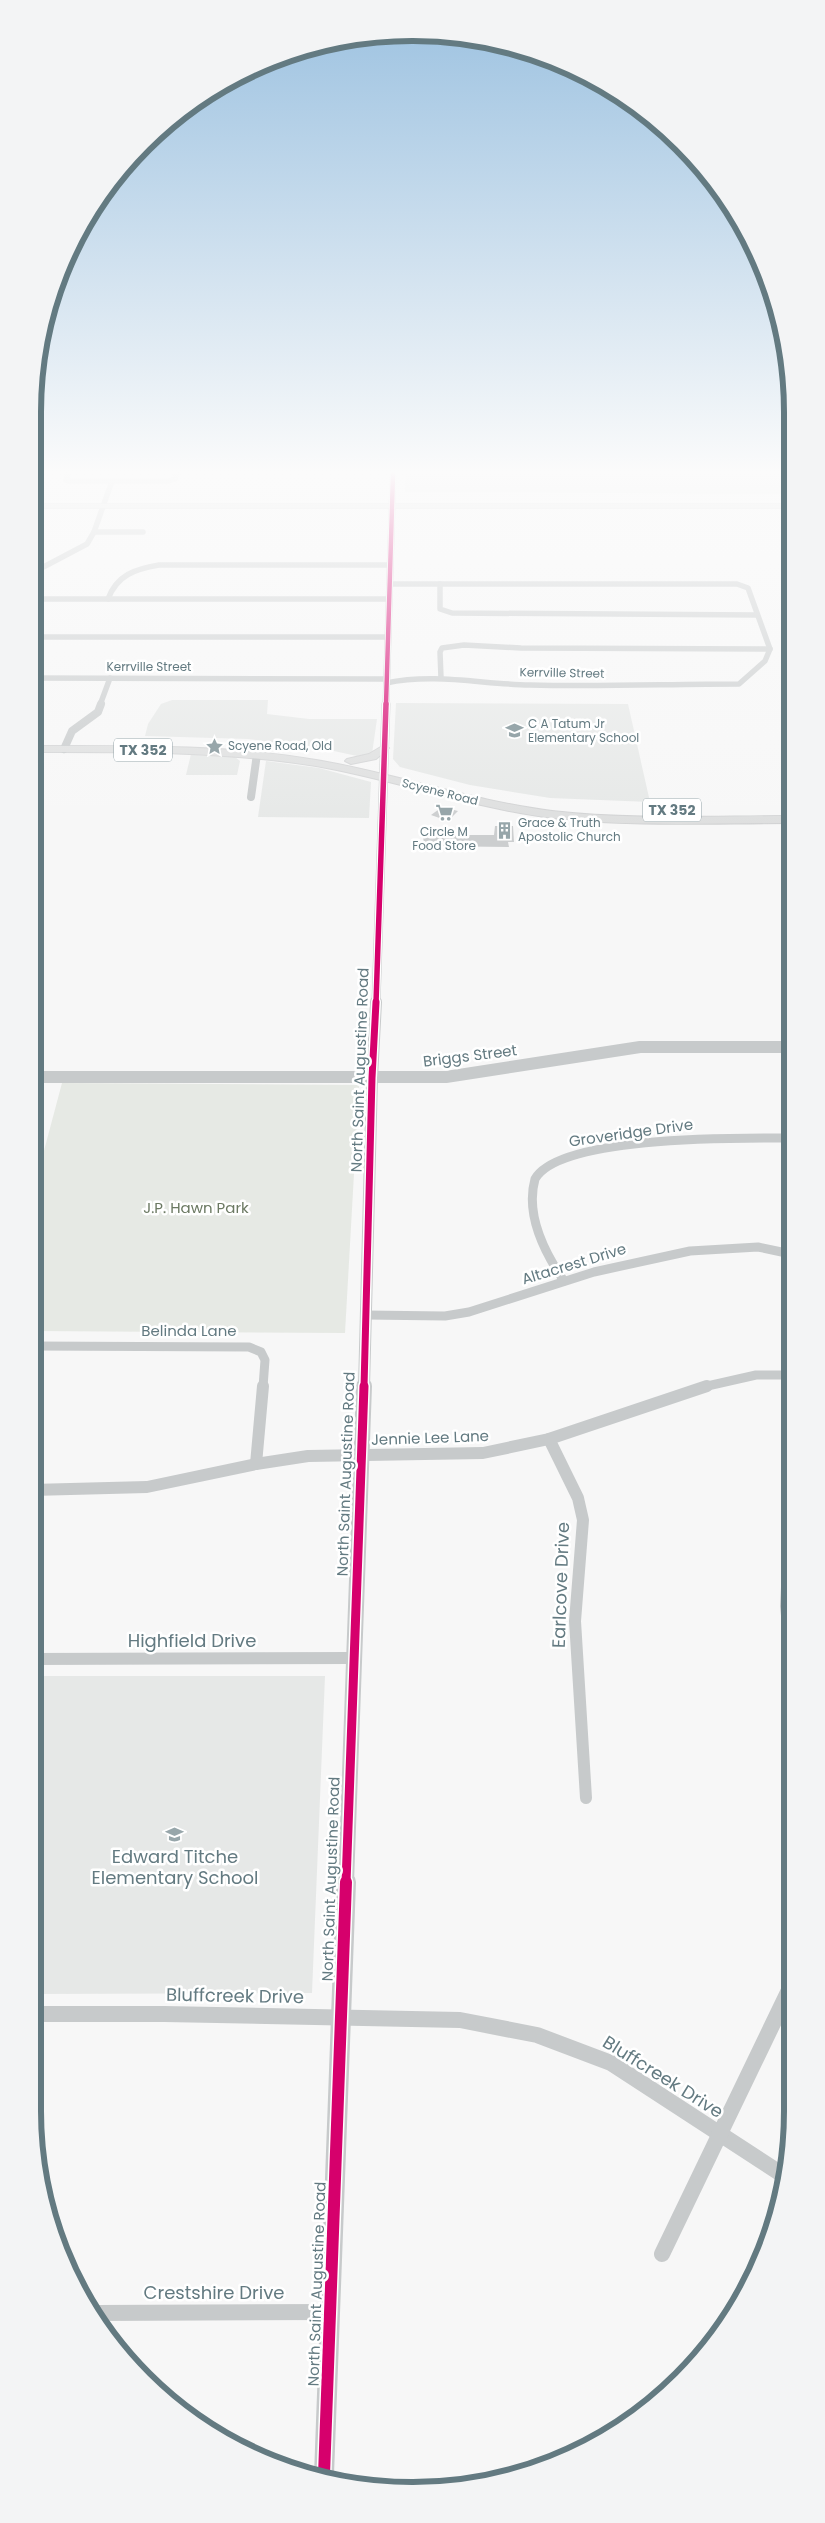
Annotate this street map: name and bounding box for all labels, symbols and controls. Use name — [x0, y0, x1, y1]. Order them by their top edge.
street label: Kerrville Street — [107, 658, 191, 675]
street label: Kerrville Street — [519, 663, 605, 682]
place label: C A Tatum Jr Elementary School — [528, 715, 639, 746]
school or university icon: C A Tatum Jr Elementary School — [504, 721, 524, 741]
place icon: Scyene Road, Old — [204, 736, 224, 756]
place label: Scyene Road, Old — [228, 737, 332, 754]
road number: TX 352 — [114, 738, 172, 762]
street label: Scyene Road — [400, 774, 480, 809]
road number: TX 352 — [643, 798, 701, 822]
supermarket icon: Circle M Food Store — [434, 803, 454, 823]
place label: Grace & Truth Apostolic Church — [518, 814, 621, 845]
building icon: Grace & Truth Apostolic Church — [494, 820, 514, 840]
place label: Circle M Food Store — [412, 823, 476, 854]
street label: North Saint Augustine Road — [345, 967, 374, 1173]
street label: Briggs Street — [422, 1039, 518, 1072]
street label: Groveridge Drive — [568, 1113, 694, 1152]
park label: J.P. Hawn Park — [143, 1197, 249, 1218]
street label: Altacrest Drive — [519, 1238, 629, 1289]
street label: Belinda Lane — [141, 1320, 237, 1341]
street label: North Saint Augustine Road — [331, 1371, 360, 1577]
street label: Jennie Lee Lane — [371, 1425, 489, 1450]
street label: Earlcove Drive — [546, 1521, 575, 1648]
street label: Highfield Drive — [128, 1628, 256, 1653]
street label: North Saint Augustine Road — [316, 1776, 345, 1982]
school or university icon: Edward Titche Elementary School — [165, 1824, 185, 1844]
place label: Edward Titche Elementary School — [92, 1844, 258, 1890]
street label: Bluffcreek Drive — [166, 1982, 304, 2009]
street label: Bluffcreek Drive — [598, 2029, 728, 2124]
street label: North Saint Augustine Road — [302, 2181, 331, 2387]
street label: Crestshire Drive — [144, 2280, 284, 2305]

